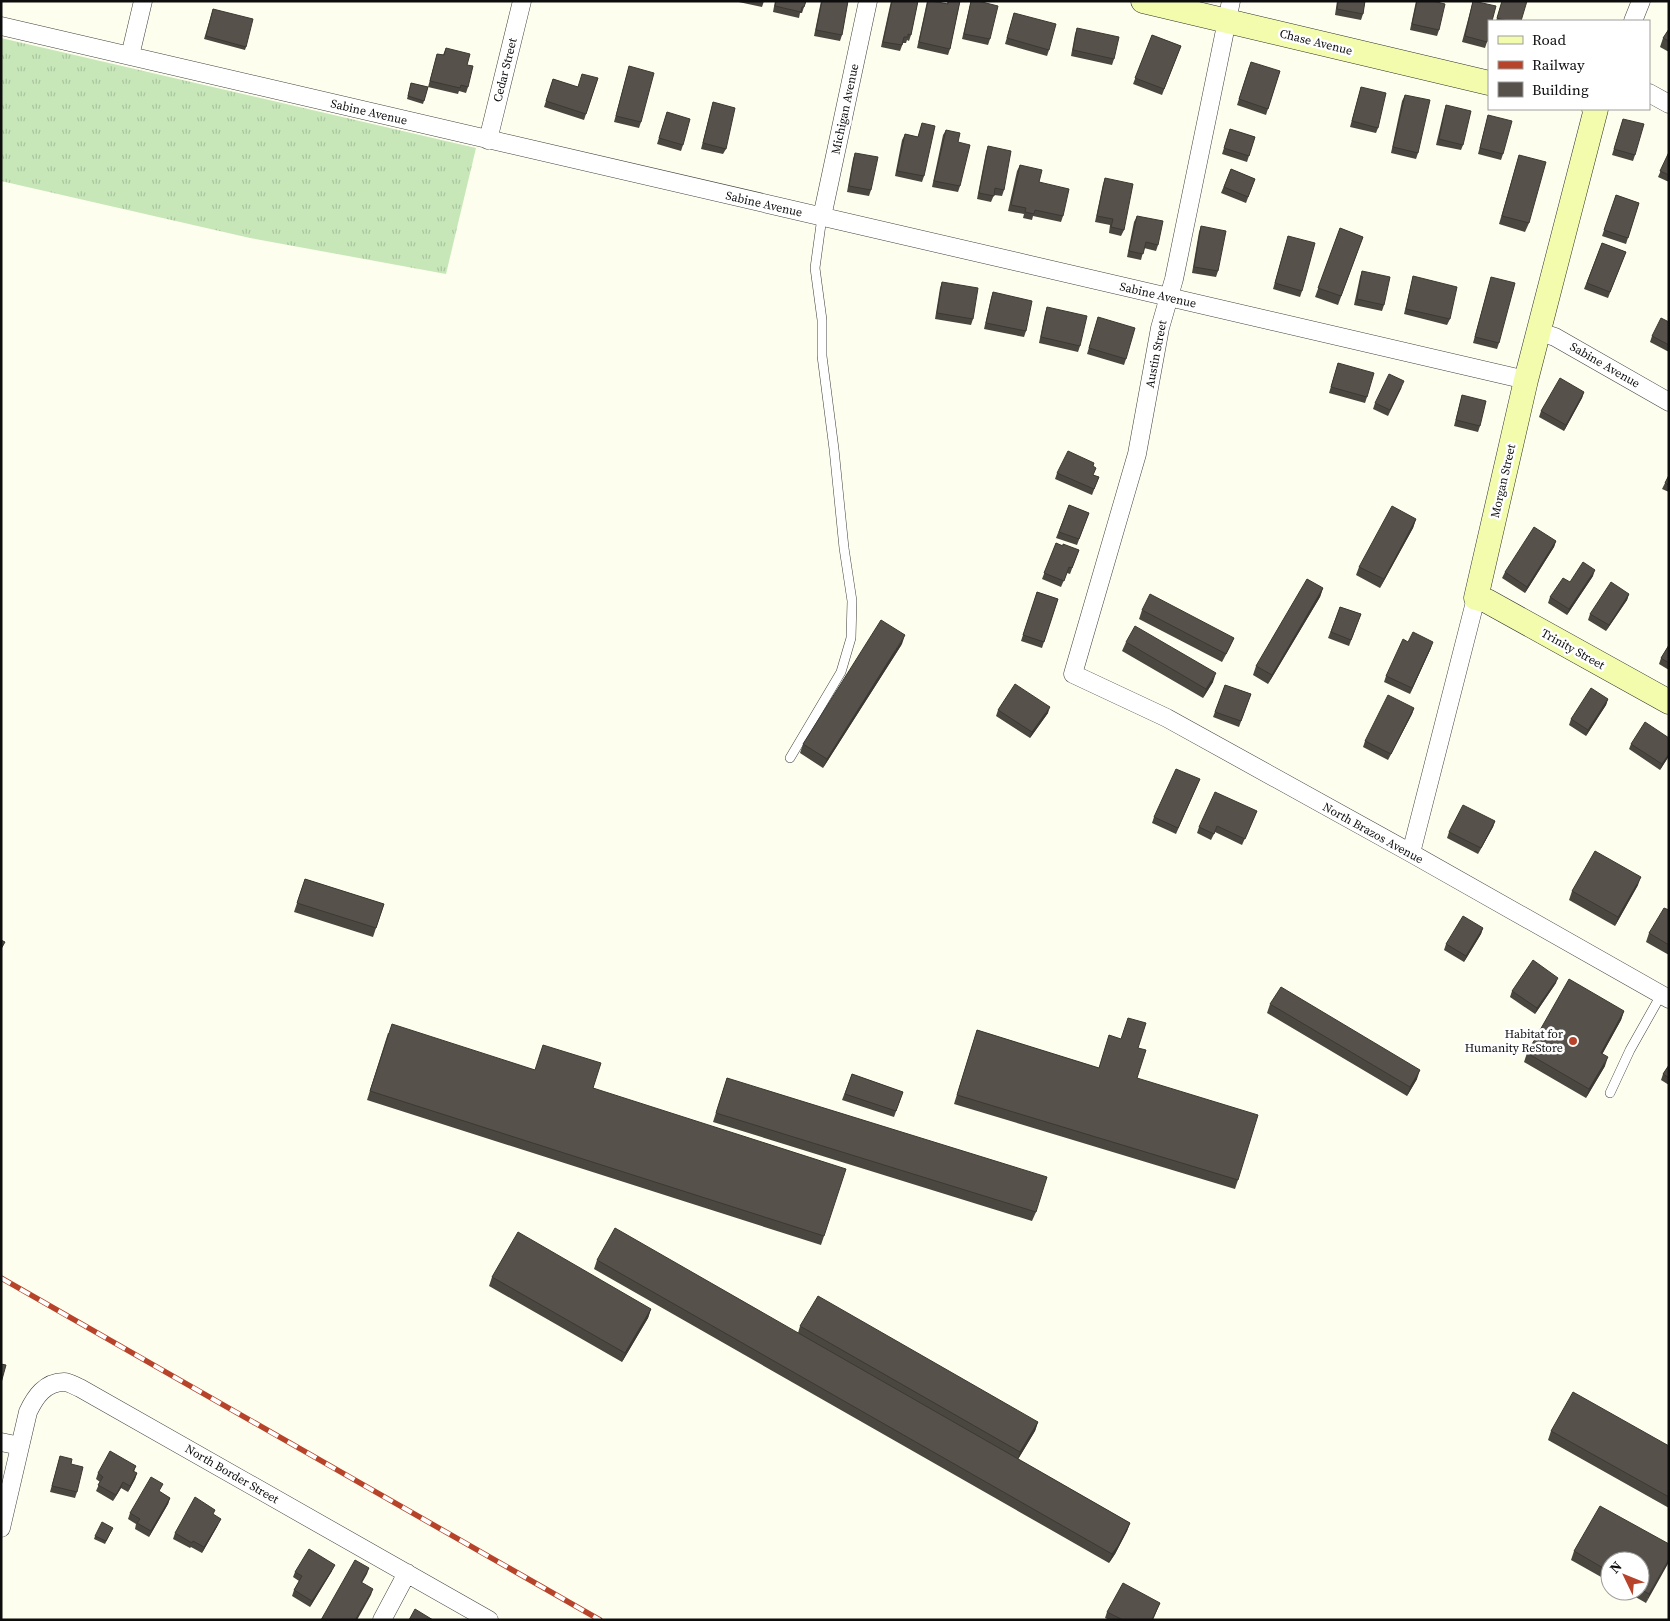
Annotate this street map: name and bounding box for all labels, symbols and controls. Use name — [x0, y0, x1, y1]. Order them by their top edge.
legend — [1488, 20, 1650, 110]
street label: Chase Avenue — [1278, 25, 1354, 59]
text: Road — [1532, 29, 1566, 50]
street label: Cedar Street — [489, 36, 521, 104]
text: Railway — [1532, 54, 1585, 75]
street label: Michigan Avenue — [828, 62, 862, 156]
text: Building — [1532, 79, 1589, 100]
street label: Sabine Avenue — [329, 95, 409, 129]
street label: Sabine Avenue — [724, 187, 804, 221]
street label: Sabine Avenue — [1118, 278, 1198, 312]
street label: Austin Street — [1142, 319, 1170, 389]
street label: Sabine Avenue — [1567, 338, 1643, 392]
street label: Morgan Street — [1487, 442, 1519, 519]
street label: Trinity Street — [1538, 625, 1608, 673]
street label: North Brazos Avenue — [1320, 799, 1426, 867]
place label: Habitat for Humanity ReStore — [1465, 1026, 1563, 1056]
marker: Habitat for Humanity ReStore — [1567, 1035, 1579, 1047]
street label: North Border Street — [182, 1441, 282, 1507]
north arrow — [1600, 1551, 1650, 1601]
text: N — [1605, 1557, 1626, 1578]

